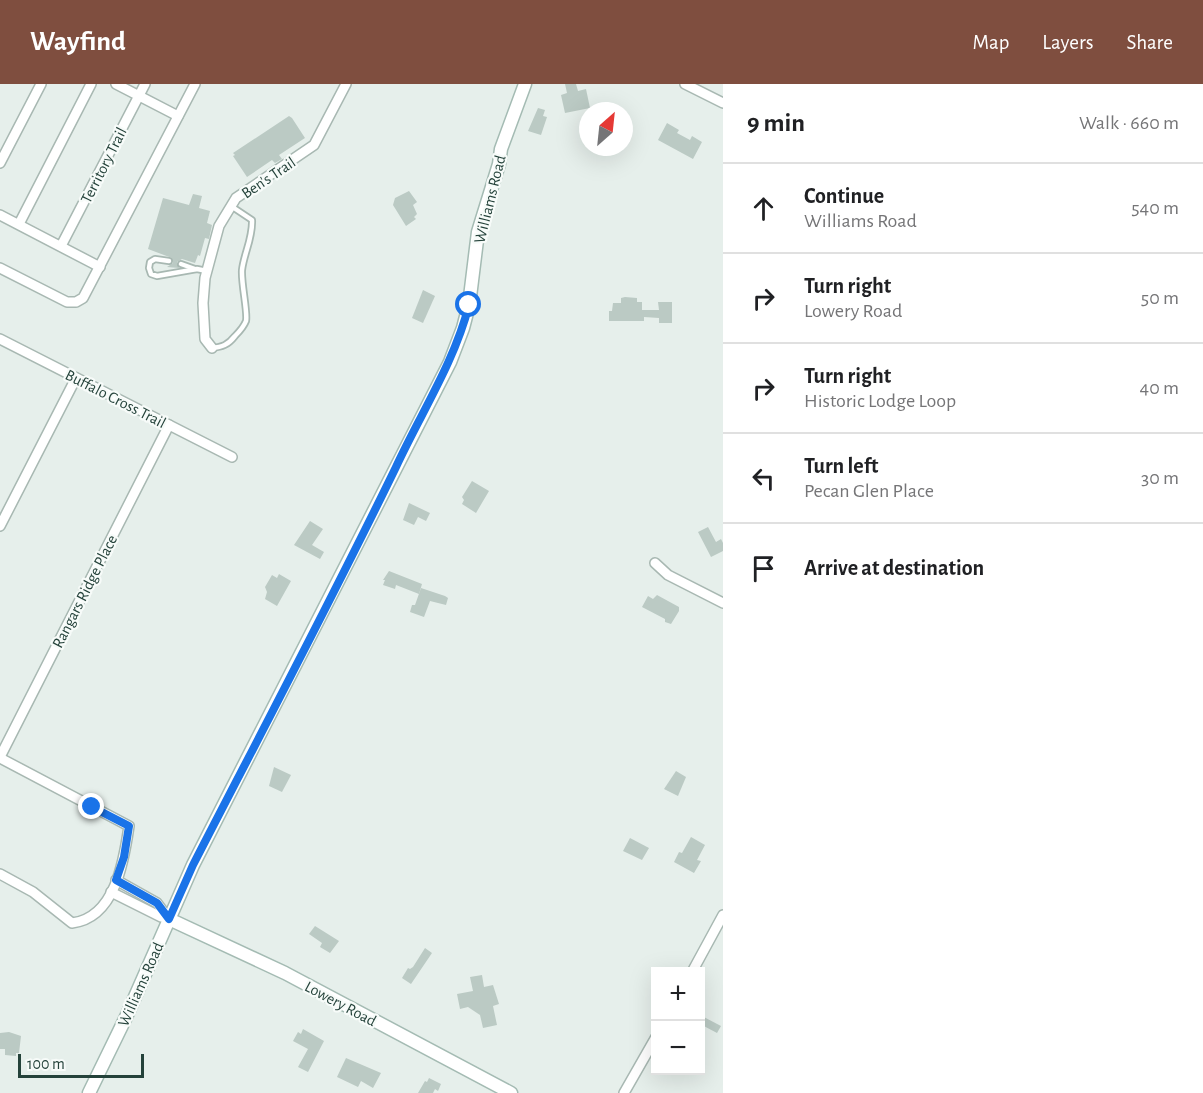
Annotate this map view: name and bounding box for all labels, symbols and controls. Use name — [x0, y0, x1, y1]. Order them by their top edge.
text: Wayfind — [30, 28, 126, 56]
text: Map — [973, 32, 1009, 53]
text: Layers — [1042, 32, 1093, 53]
text: Share — [1126, 32, 1173, 53]
north arrow — [579, 102, 633, 156]
text: 9 min — [747, 110, 805, 136]
text: Walk · 660 m — [1079, 113, 1179, 133]
street label: Territory Trail — [78, 125, 131, 206]
street label: Williams Road — [471, 153, 509, 245]
street label: Ben's Trail — [239, 154, 298, 202]
text: Continue — [804, 185, 884, 207]
icon: ahead — [747, 192, 780, 225]
text: 540 m — [1131, 198, 1179, 218]
text: Williams Road — [804, 211, 917, 231]
text: Turn right — [804, 275, 891, 297]
icon: right — [747, 282, 780, 315]
text: 50 m — [1141, 288, 1179, 308]
route start — [455, 291, 481, 317]
text: Lowery Road — [804, 301, 902, 321]
text: Turn right — [804, 365, 891, 387]
street label: Buffalo Cross Trail — [63, 367, 168, 431]
icon: right — [747, 372, 780, 405]
text: 40 m — [1140, 378, 1179, 398]
text: Historic Lodge Loop — [804, 391, 956, 411]
text: Turn left — [804, 455, 878, 477]
icon: left — [747, 462, 780, 495]
text: 30 m — [1141, 468, 1179, 488]
text: Pecan Glen Place — [804, 481, 934, 501]
street label: Rangars Ridge Place — [49, 532, 120, 651]
icon: arrive — [747, 552, 780, 585]
text: Arrive at destination — [804, 557, 984, 579]
route end — [78, 793, 104, 819]
street label: Williams Road — [115, 940, 167, 1029]
map controls — [651, 967, 705, 1075]
button: + — [651, 967, 705, 1021]
street label: Lowery Road — [302, 978, 379, 1030]
button: − — [651, 1021, 705, 1075]
scale bar — [18, 1051, 144, 1078]
text: 100 m — [27, 1056, 65, 1072]

